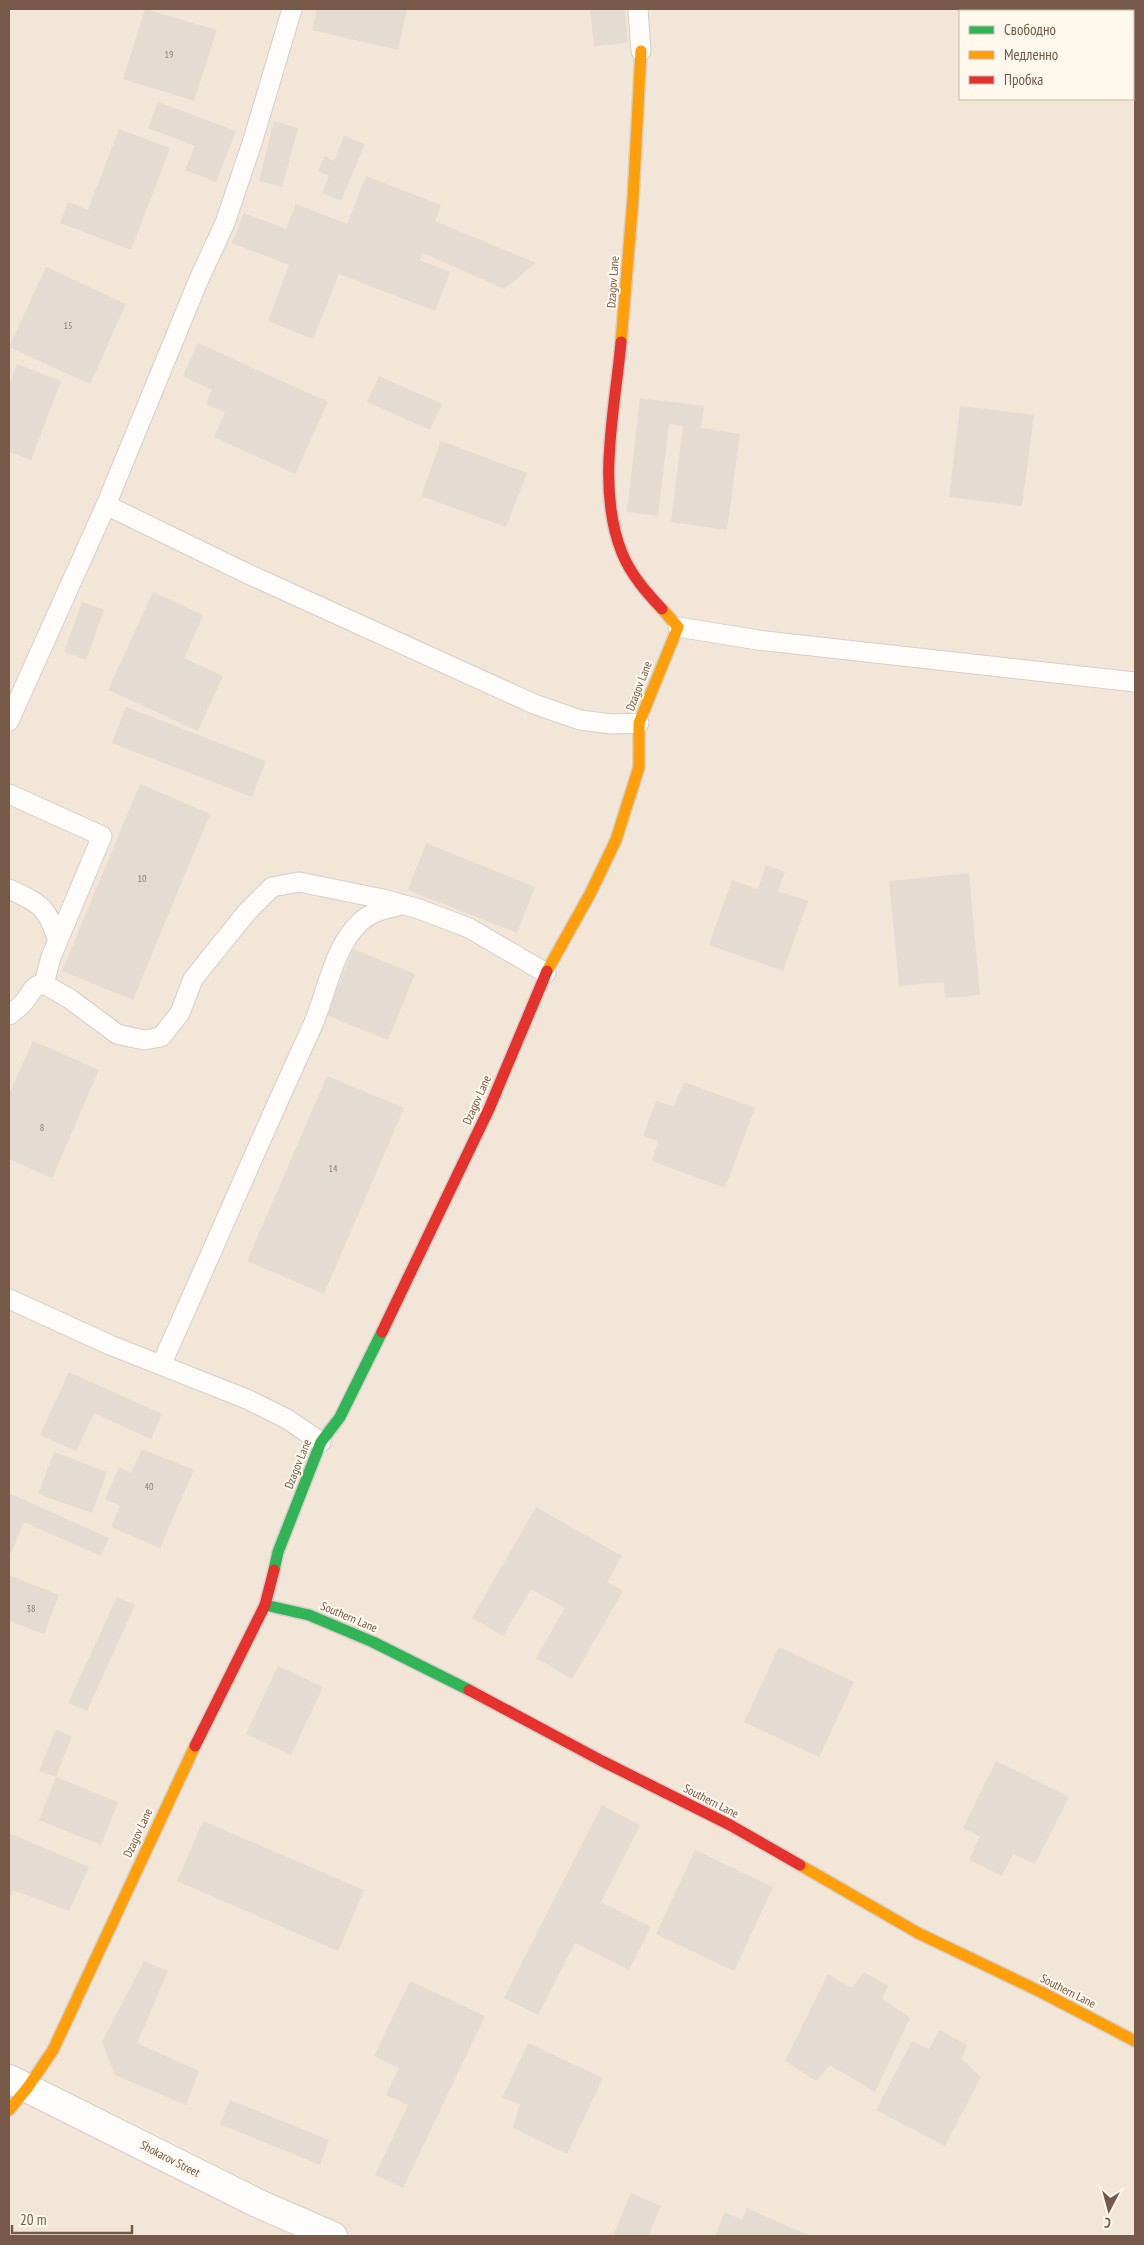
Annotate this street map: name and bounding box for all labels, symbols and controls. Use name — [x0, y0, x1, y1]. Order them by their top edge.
legend — [959, 10, 1134, 100]
text: Свободно — [1004, 20, 1056, 39]
text: Медленно — [1004, 45, 1058, 64]
house number: 19 — [165, 48, 174, 61]
text: Пробка — [1004, 70, 1043, 89]
street label: Dzagov Lane — [603, 255, 622, 309]
house number: 15 — [64, 319, 73, 332]
street label: Dzagov Lane — [622, 659, 655, 713]
house number: 10 — [138, 872, 147, 885]
street label: Dzagov Lane — [459, 1073, 494, 1127]
house number: 8 — [40, 1121, 44, 1134]
house number: 14 — [329, 1162, 338, 1175]
street label: Dzagov Lane — [281, 1437, 314, 1491]
house number: 40 — [145, 1480, 154, 1493]
street label: Southern Lane — [319, 1598, 380, 1635]
house number: 38 — [27, 1602, 36, 1615]
street label: Southern Lane — [681, 1780, 741, 1821]
street label: Dzagov Lane — [120, 1806, 155, 1860]
street label: Southern Lane — [1038, 1970, 1098, 2011]
street label: Shokarov Street — [138, 2137, 203, 2180]
north arrow — [1084, 2185, 1134, 2235]
scale bar — [12, 2202, 132, 2234]
text: 20 m — [20, 2210, 46, 2229]
text: С — [1103, 2214, 1112, 2232]

